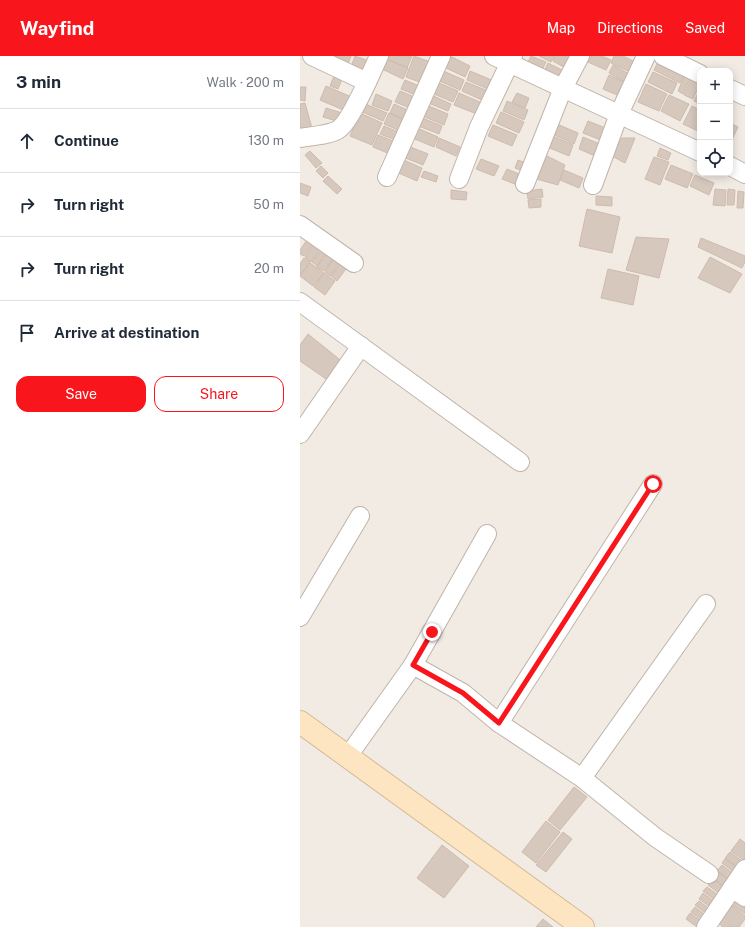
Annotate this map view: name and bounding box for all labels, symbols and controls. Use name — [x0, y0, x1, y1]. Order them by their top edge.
text: Wayfind — [20, 17, 94, 39]
text: Map — [547, 20, 575, 36]
text: Directions — [597, 20, 663, 36]
text: Saved — [685, 20, 725, 36]
map controls — [697, 68, 733, 176]
button: + — [697, 68, 733, 104]
text: 3 min — [16, 72, 61, 92]
text: Walk · 200 m — [207, 75, 284, 90]
button: − — [697, 104, 733, 140]
icon: ahead — [16, 130, 38, 152]
text: Continue — [54, 132, 119, 149]
text: 130 m — [248, 133, 284, 148]
button: locate — [697, 140, 733, 176]
icon: right — [16, 194, 38, 216]
text: Turn right — [54, 196, 124, 213]
text: 50 m — [253, 197, 284, 212]
icon: right — [16, 258, 38, 280]
text: Turn right — [54, 260, 124, 277]
text: 20 m — [254, 261, 284, 276]
icon: arrive — [16, 322, 38, 344]
text: Arrive at destination — [54, 324, 199, 341]
button: Save — [16, 376, 146, 412]
button: Share — [154, 376, 284, 412]
route start — [644, 475, 662, 493]
route end — [423, 623, 441, 641]

